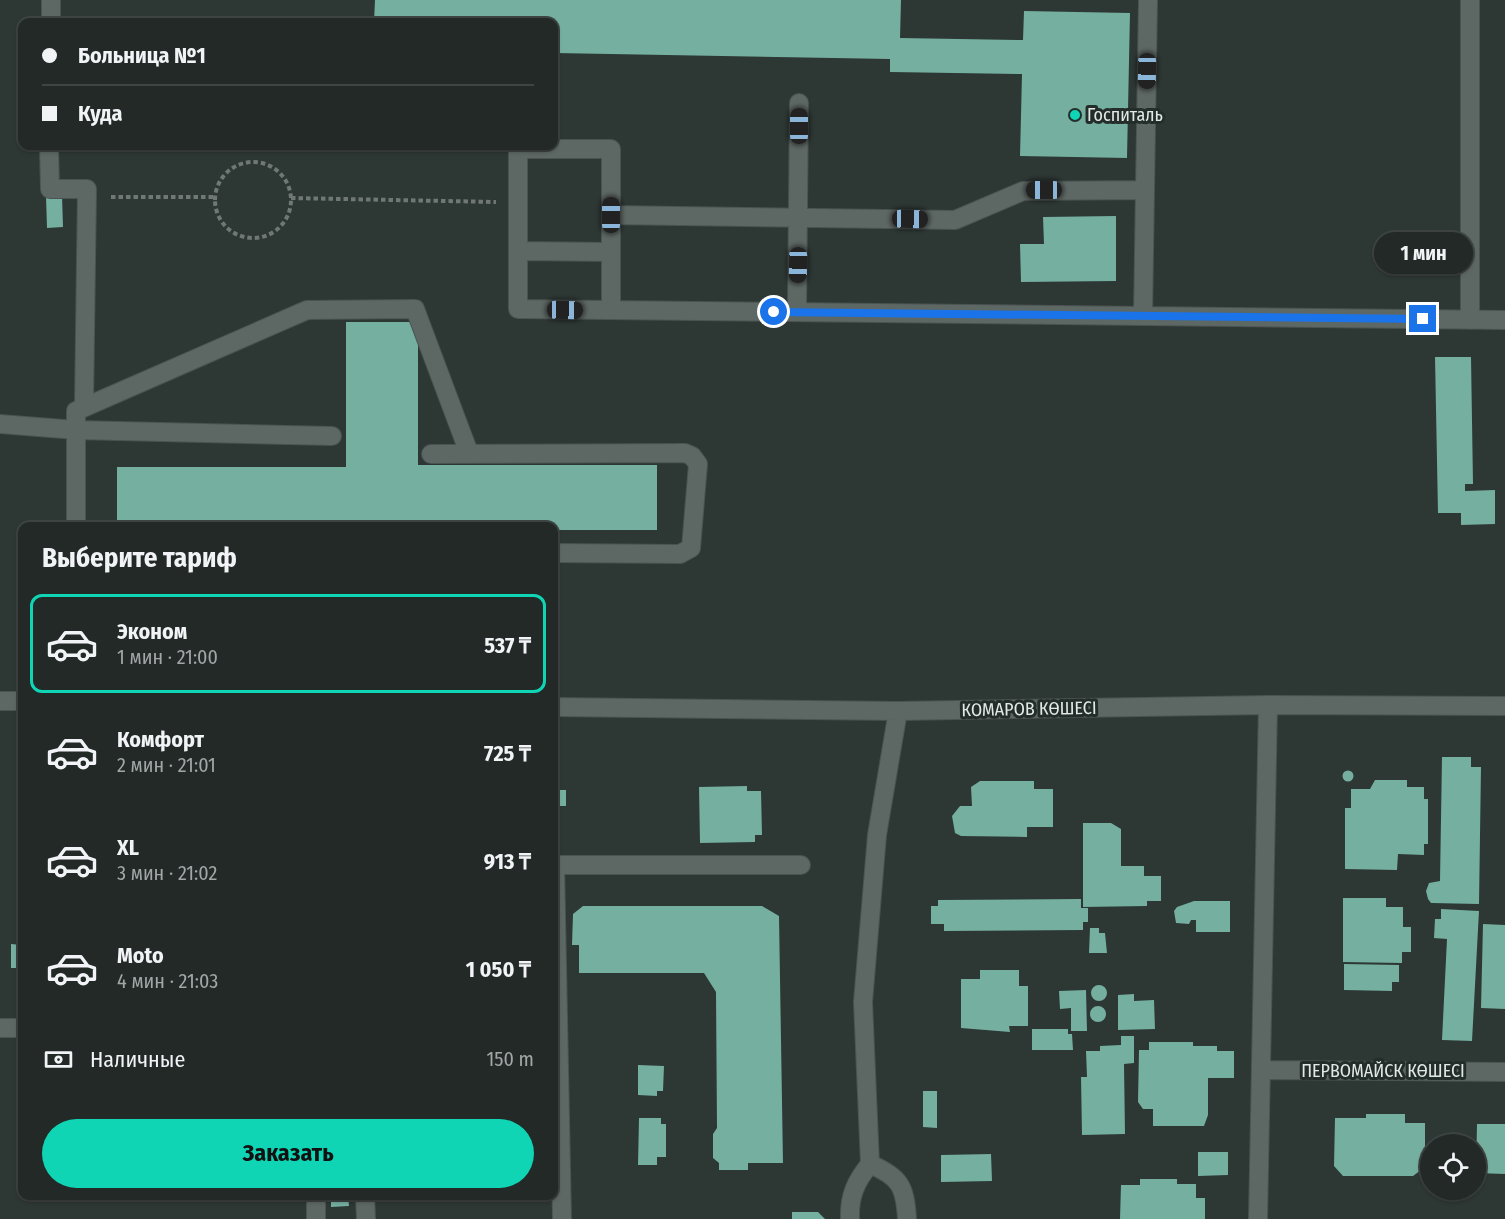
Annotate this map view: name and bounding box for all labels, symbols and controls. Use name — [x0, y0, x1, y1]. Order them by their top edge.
text: Больница №1 — [78, 42, 206, 69]
car — [1138, 53, 1156, 89]
text: Куда — [78, 100, 122, 127]
place label: Госпиталь — [1087, 104, 1163, 126]
car — [790, 108, 808, 144]
marker: Госпиталь — [1068, 108, 1082, 122]
car — [1026, 181, 1062, 199]
car — [602, 197, 620, 233]
car — [892, 210, 928, 228]
callout: 1 мин — [1374, 232, 1472, 274]
text: 1 мин — [1400, 241, 1447, 265]
car — [789, 247, 807, 283]
route start — [760, 298, 787, 325]
car — [547, 301, 583, 319]
route end — [1409, 305, 1436, 332]
text: Выберите тариф — [42, 542, 237, 574]
icon: car — [45, 617, 99, 671]
text: Эконом — [117, 618, 187, 645]
text: 537 ₸ — [484, 632, 531, 659]
text: 1 мин · 21:00 — [117, 645, 218, 669]
street label: КОМАРОВ КӨШЕСІ — [961, 697, 1097, 721]
icon: car — [45, 725, 99, 779]
text: Комфорт — [117, 726, 204, 753]
text: 725 ₸ — [484, 740, 531, 767]
text: 2 мин · 21:01 — [117, 753, 216, 777]
icon: car — [45, 833, 99, 887]
text: XL — [117, 834, 139, 861]
text: 913 ₸ — [484, 848, 531, 875]
text: 3 мин · 21:02 — [117, 861, 217, 885]
icon: car — [45, 941, 99, 995]
text: Moto — [117, 942, 164, 969]
text: 1 050 ₸ — [466, 956, 531, 983]
text: 4 мин · 21:03 — [117, 969, 218, 993]
icon: cash — [42, 1043, 75, 1076]
text: Наличные — [90, 1046, 185, 1073]
text: 150 m — [487, 1047, 534, 1071]
street label: ПЕРВОМАЙСК КӨШЕСІ — [1301, 1060, 1465, 1082]
button: Заказать — [42, 1119, 534, 1188]
map controls — [1420, 1134, 1486, 1200]
button: locate — [1420, 1134, 1486, 1200]

